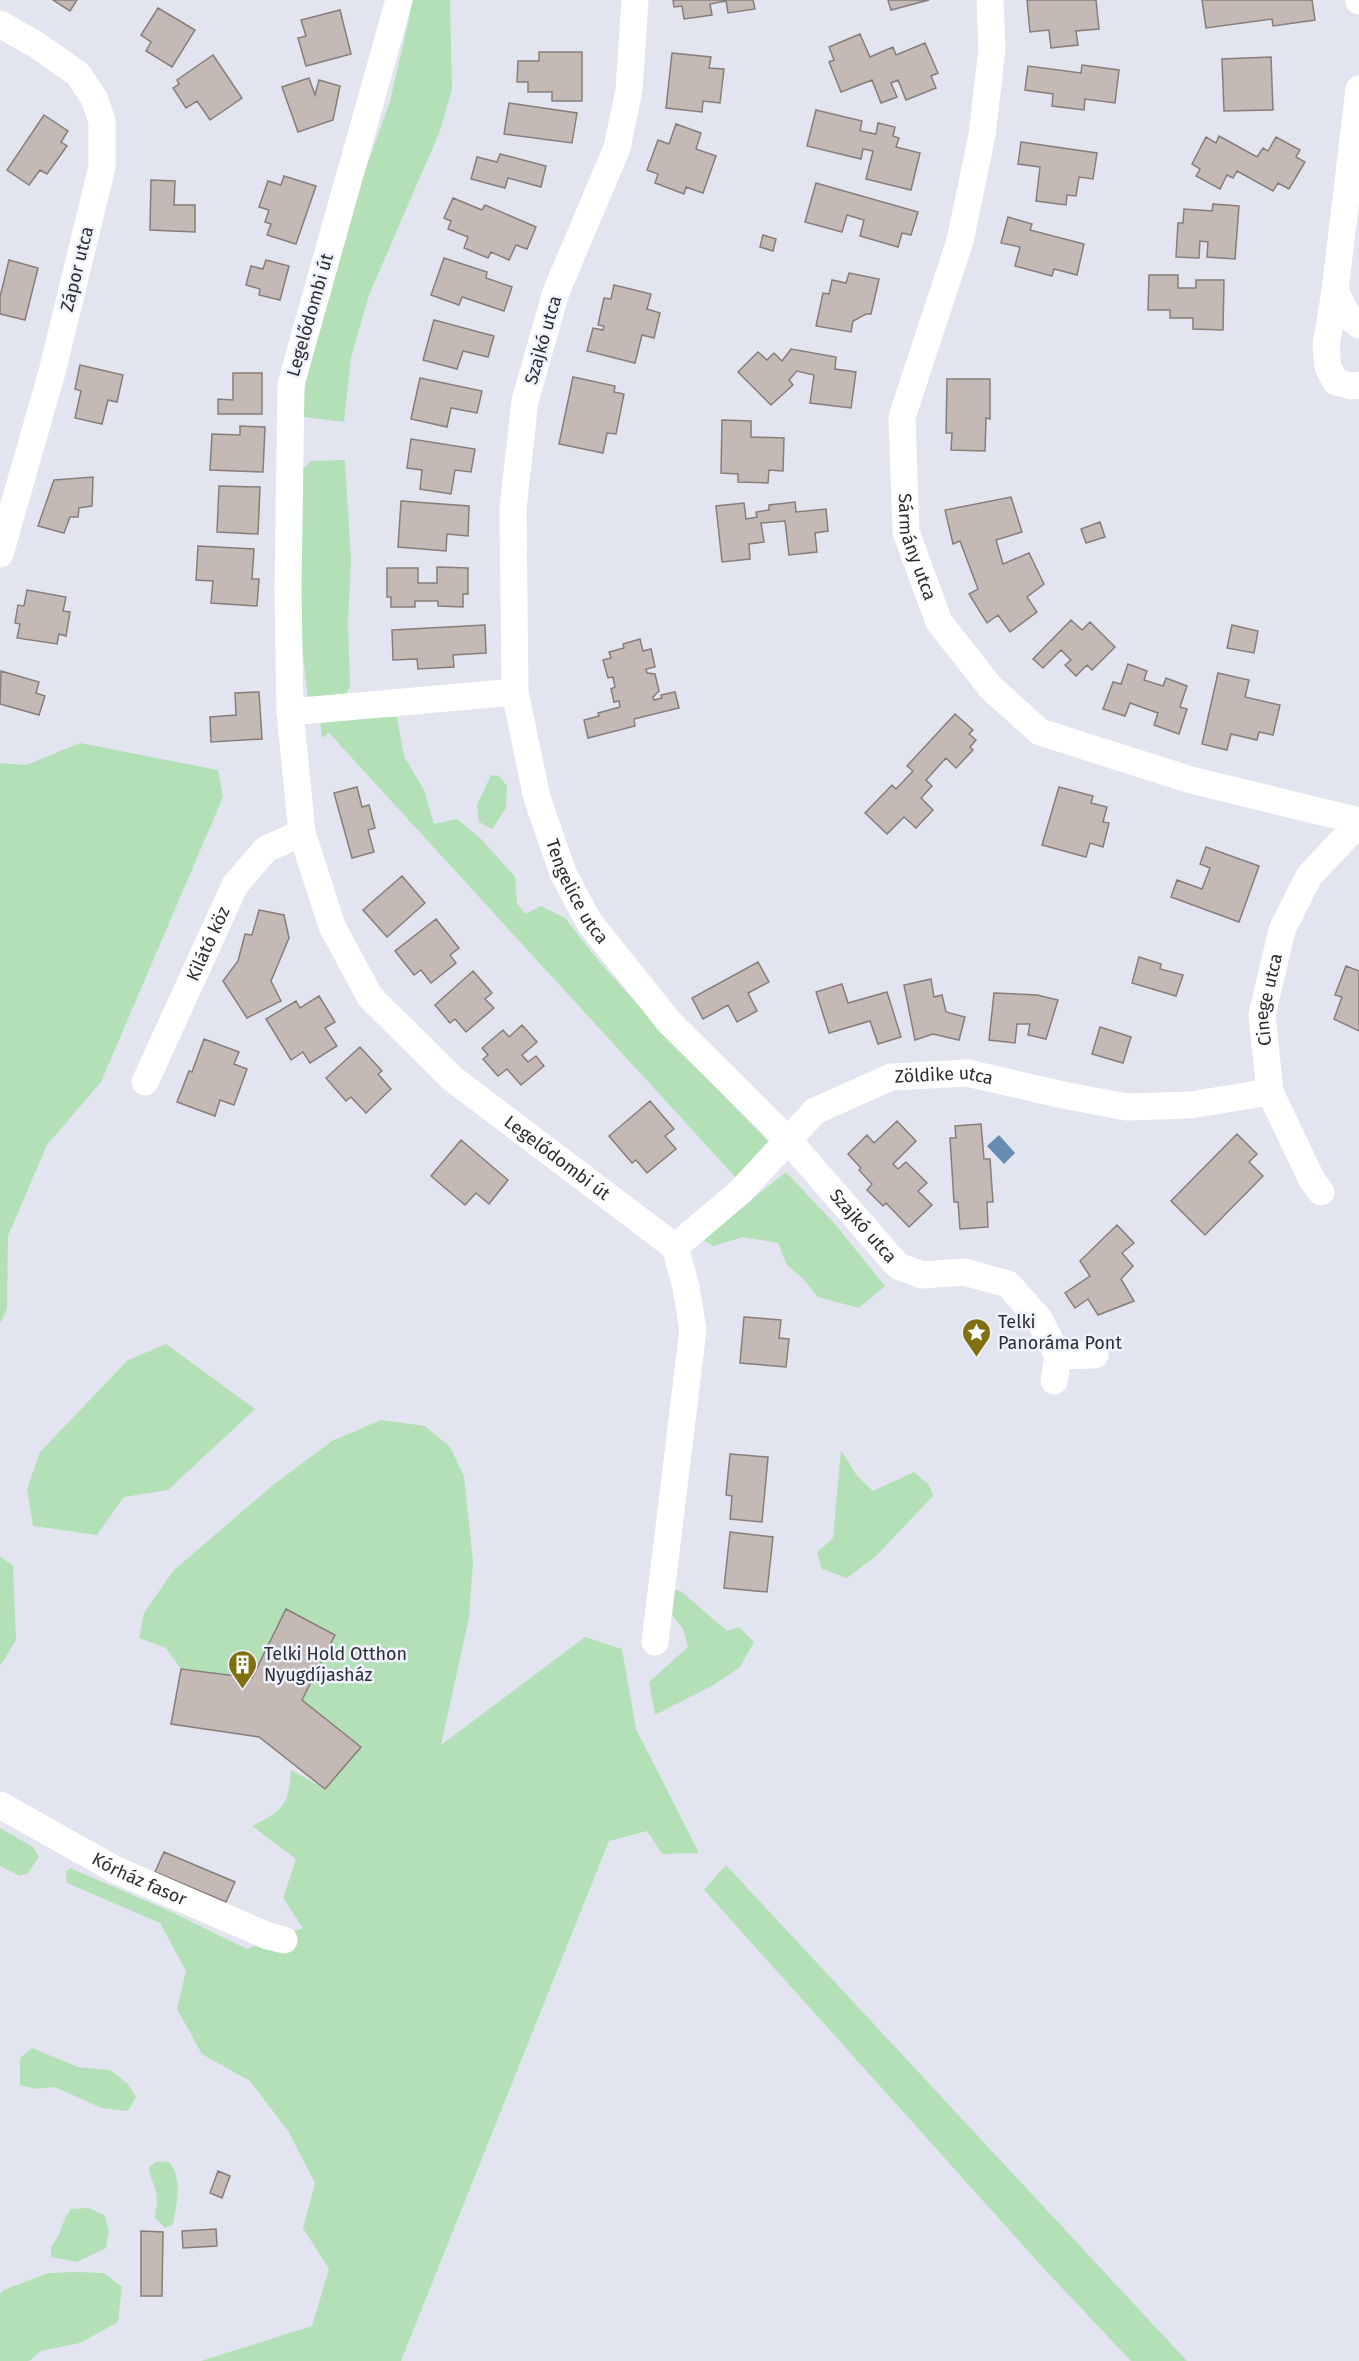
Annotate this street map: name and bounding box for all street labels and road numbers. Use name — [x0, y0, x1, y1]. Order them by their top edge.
street label: Zápor utca — [56, 224, 98, 314]
street label: Legelődombi út — [282, 250, 338, 379]
street label: Szajkó utca — [520, 293, 566, 387]
street label: Sármány utca — [894, 493, 941, 604]
street label: Tengelice utca — [541, 836, 613, 948]
street label: Kilátó köz — [182, 903, 235, 984]
street label: Cinege utca — [1251, 951, 1287, 1047]
street label: Zöldike utca — [894, 1062, 995, 1090]
street label: Legelődombi út — [500, 1111, 615, 1205]
street label: Szajkó utca — [825, 1185, 902, 1268]
street label: Kórház fasor — [88, 1848, 190, 1910]

